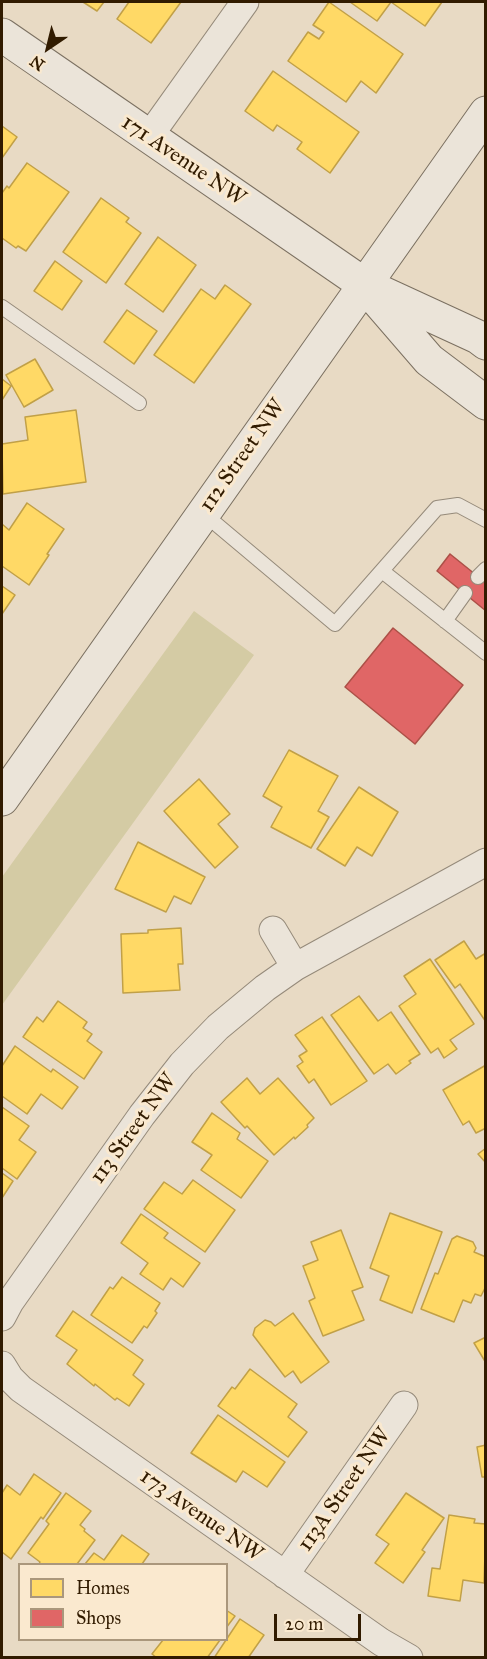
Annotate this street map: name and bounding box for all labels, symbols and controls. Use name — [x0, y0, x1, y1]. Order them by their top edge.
north arrow — [18, 18, 78, 78]
text: N — [26, 51, 48, 75]
street label: 171 Avenue NW — [116, 110, 250, 212]
street label: 112 Street NW — [194, 394, 292, 518]
street label: 113 Street NW — [85, 1069, 183, 1189]
street label: 113A Street NW — [293, 1423, 397, 1557]
street label: 173 Avenue NW — [134, 1464, 268, 1568]
legend — [18, 1563, 228, 1641]
text: Homes — [76, 1577, 130, 1599]
scale bar — [277, 1602, 364, 1640]
text: Shops — [76, 1607, 121, 1629]
text: 20 m — [285, 1613, 323, 1635]

